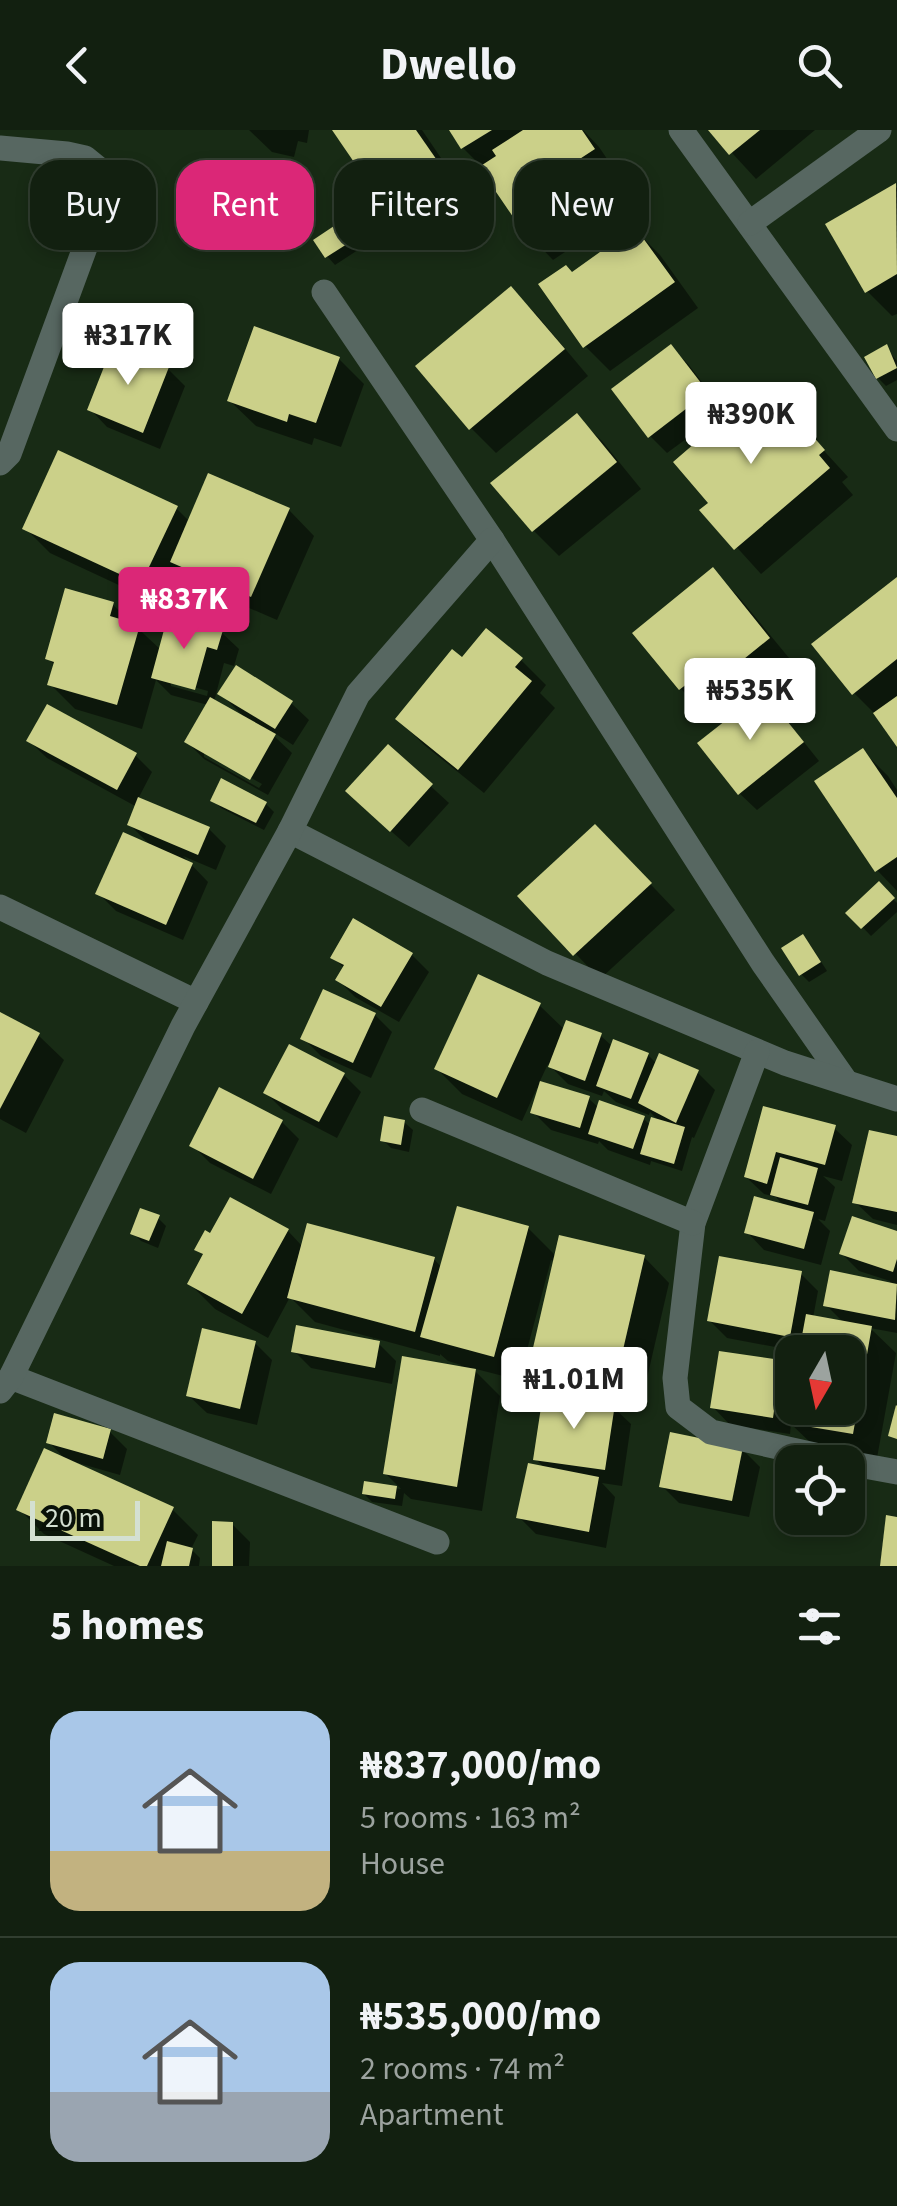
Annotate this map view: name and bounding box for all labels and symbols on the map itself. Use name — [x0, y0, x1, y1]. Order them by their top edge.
pin: ₦317K — [58, 303, 198, 388]
pin: ₦390K — [681, 382, 821, 467]
pin: ₦837K — [114, 567, 254, 652]
pin: ₦535K — [680, 658, 820, 743]
north arrow — [775, 1335, 865, 1425]
pin: ₦1.01M — [493, 1347, 655, 1432]
scale bar — [30, 1496, 140, 1540]

